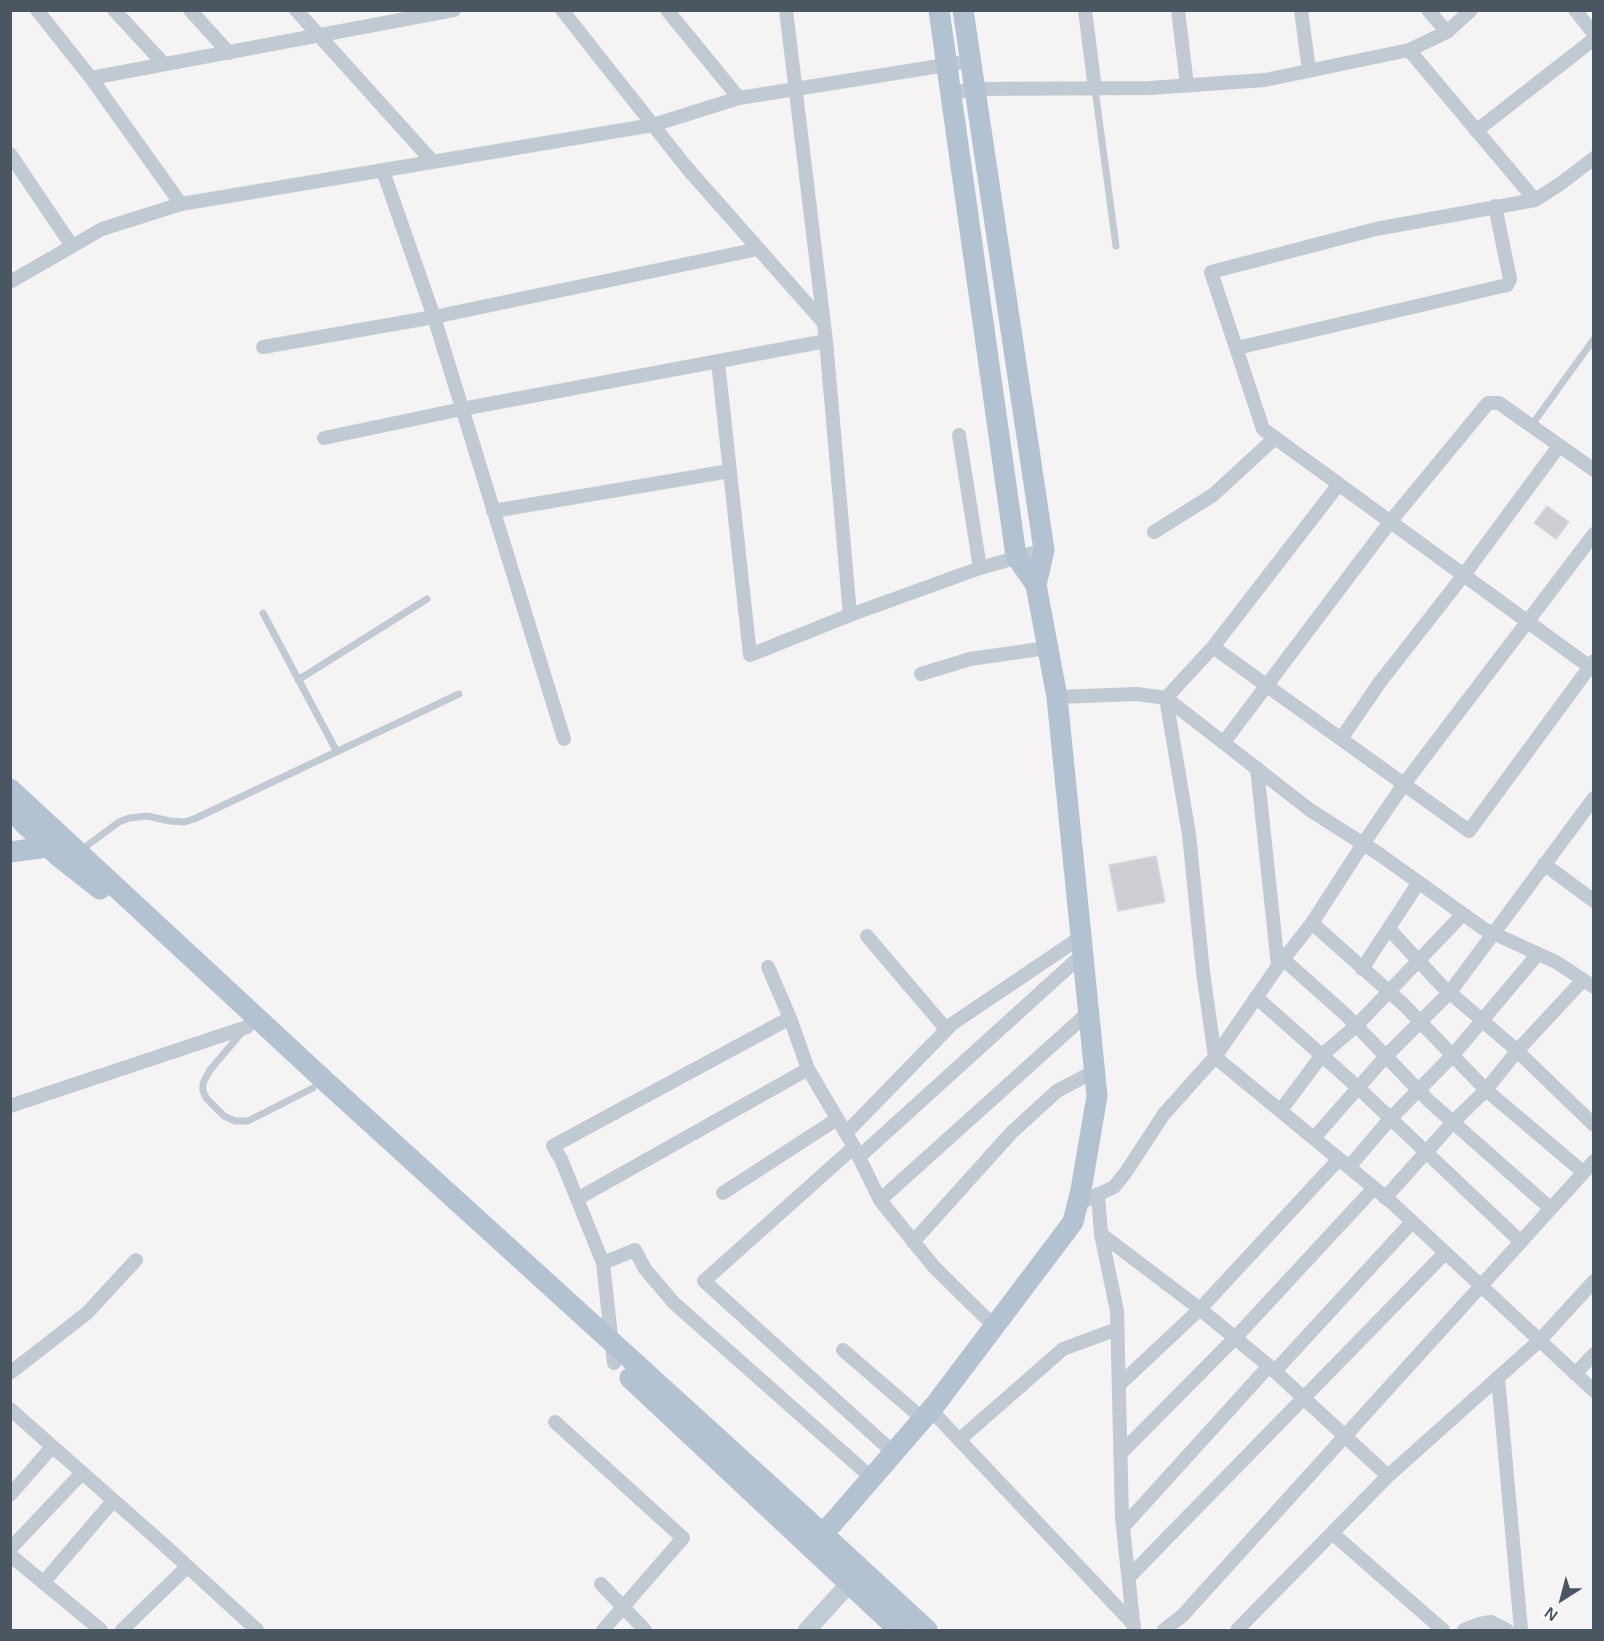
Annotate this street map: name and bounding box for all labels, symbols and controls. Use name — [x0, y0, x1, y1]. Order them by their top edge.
north arrow — [1532, 1569, 1592, 1629]
text: N — [1541, 1604, 1561, 1624]

